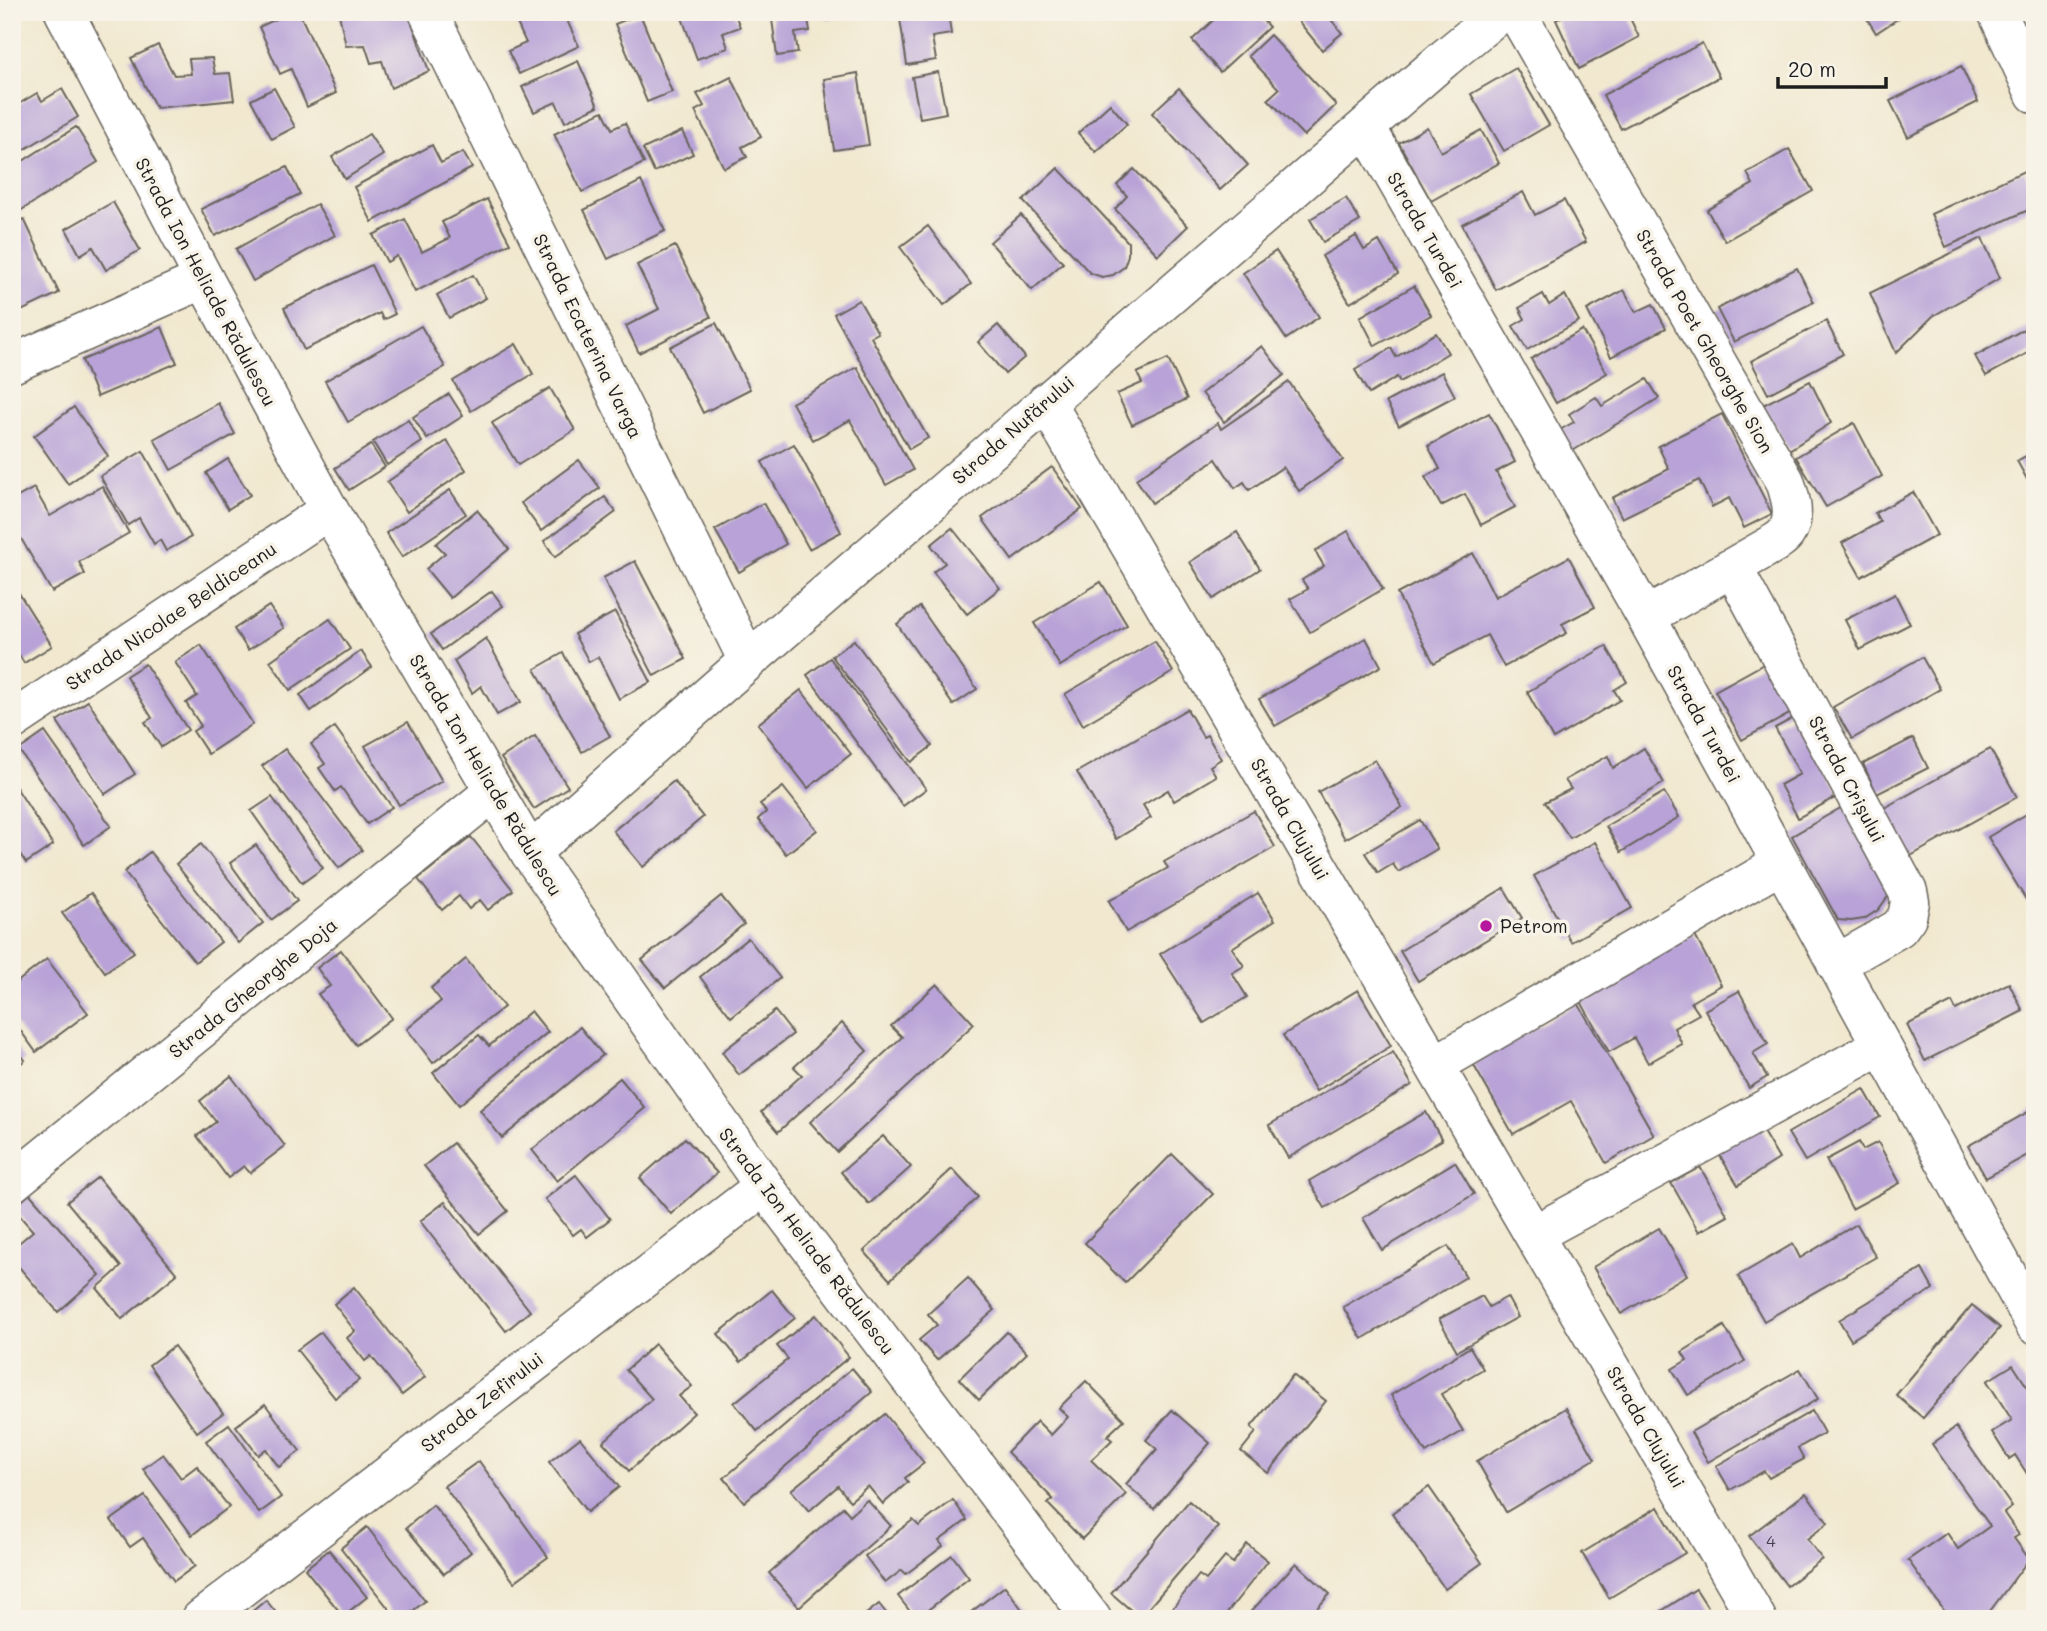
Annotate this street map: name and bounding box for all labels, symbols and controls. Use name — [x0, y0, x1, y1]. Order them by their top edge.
scale bar — [1778, 46, 1886, 90]
text: 20 m — [1788, 55, 1836, 82]
street label: Strada Ion Heliade Rădulescu — [130, 153, 283, 410]
street label: Strada Turdei — [1382, 167, 1469, 293]
street label: Strada Poet Gheorghe Sion — [1631, 224, 1780, 457]
street label: Strada Ecaterina Varga — [528, 229, 649, 442]
street label: Strada Nufărului — [946, 370, 1079, 490]
street label: Strada Nicolae Beldiceanu — [61, 536, 281, 696]
street label: Strada Ion Heliade Rădulescu — [404, 649, 569, 900]
street label: Strada Turdei — [1662, 661, 1747, 787]
street label: Strada Crișului — [1803, 711, 1891, 847]
street label: Strada Clujului — [1245, 753, 1335, 884]
street label: Strada Gheorghe Doja — [163, 912, 342, 1063]
place label: Petrom — [1500, 913, 1568, 938]
marker: Petrom — [1478, 918, 1494, 934]
street label: Strada Ion Heliade Rădulescu — [714, 1122, 901, 1359]
street label: Strada Zefirului — [415, 1346, 548, 1457]
street label: Strada Clujului — [1601, 1361, 1691, 1492]
house number: 4 — [1766, 1530, 1776, 1551]

